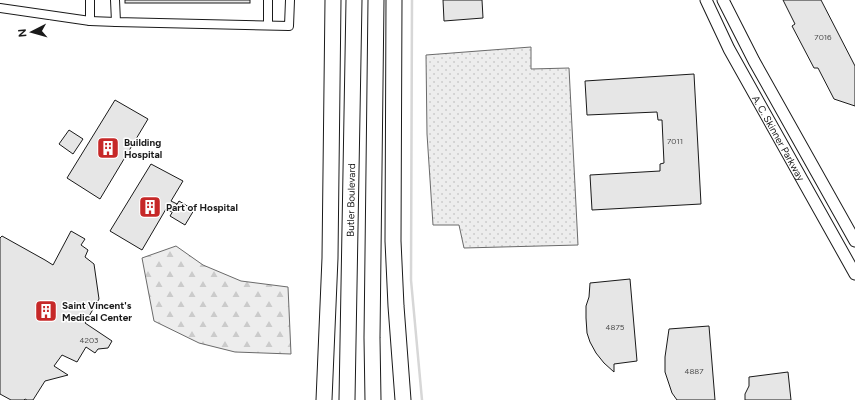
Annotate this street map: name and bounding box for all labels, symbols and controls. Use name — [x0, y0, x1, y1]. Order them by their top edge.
north arrow — [12, 12, 52, 52]
text: N — [16, 28, 29, 38]
house number: 7016 — [814, 32, 832, 42]
street label: A. C. Skinner Parkway — [749, 93, 808, 184]
building icon: Building Hospital — [95, 135, 121, 161]
place label: Building Hospital — [124, 136, 162, 161]
house number: 7011 — [667, 136, 683, 146]
street label: Butler Boulevard — [344, 163, 358, 237]
building icon: Part of Hospital — [137, 194, 163, 220]
place label: Part of Hospital — [166, 201, 238, 214]
building icon: Saint Vincent's Medical Center — [33, 298, 59, 324]
place label: Saint Vincent's Medical Center — [62, 299, 132, 324]
house number: 4875 — [606, 322, 625, 332]
house number: 4203 — [80, 335, 98, 345]
house number: 4887 — [684, 366, 704, 376]

